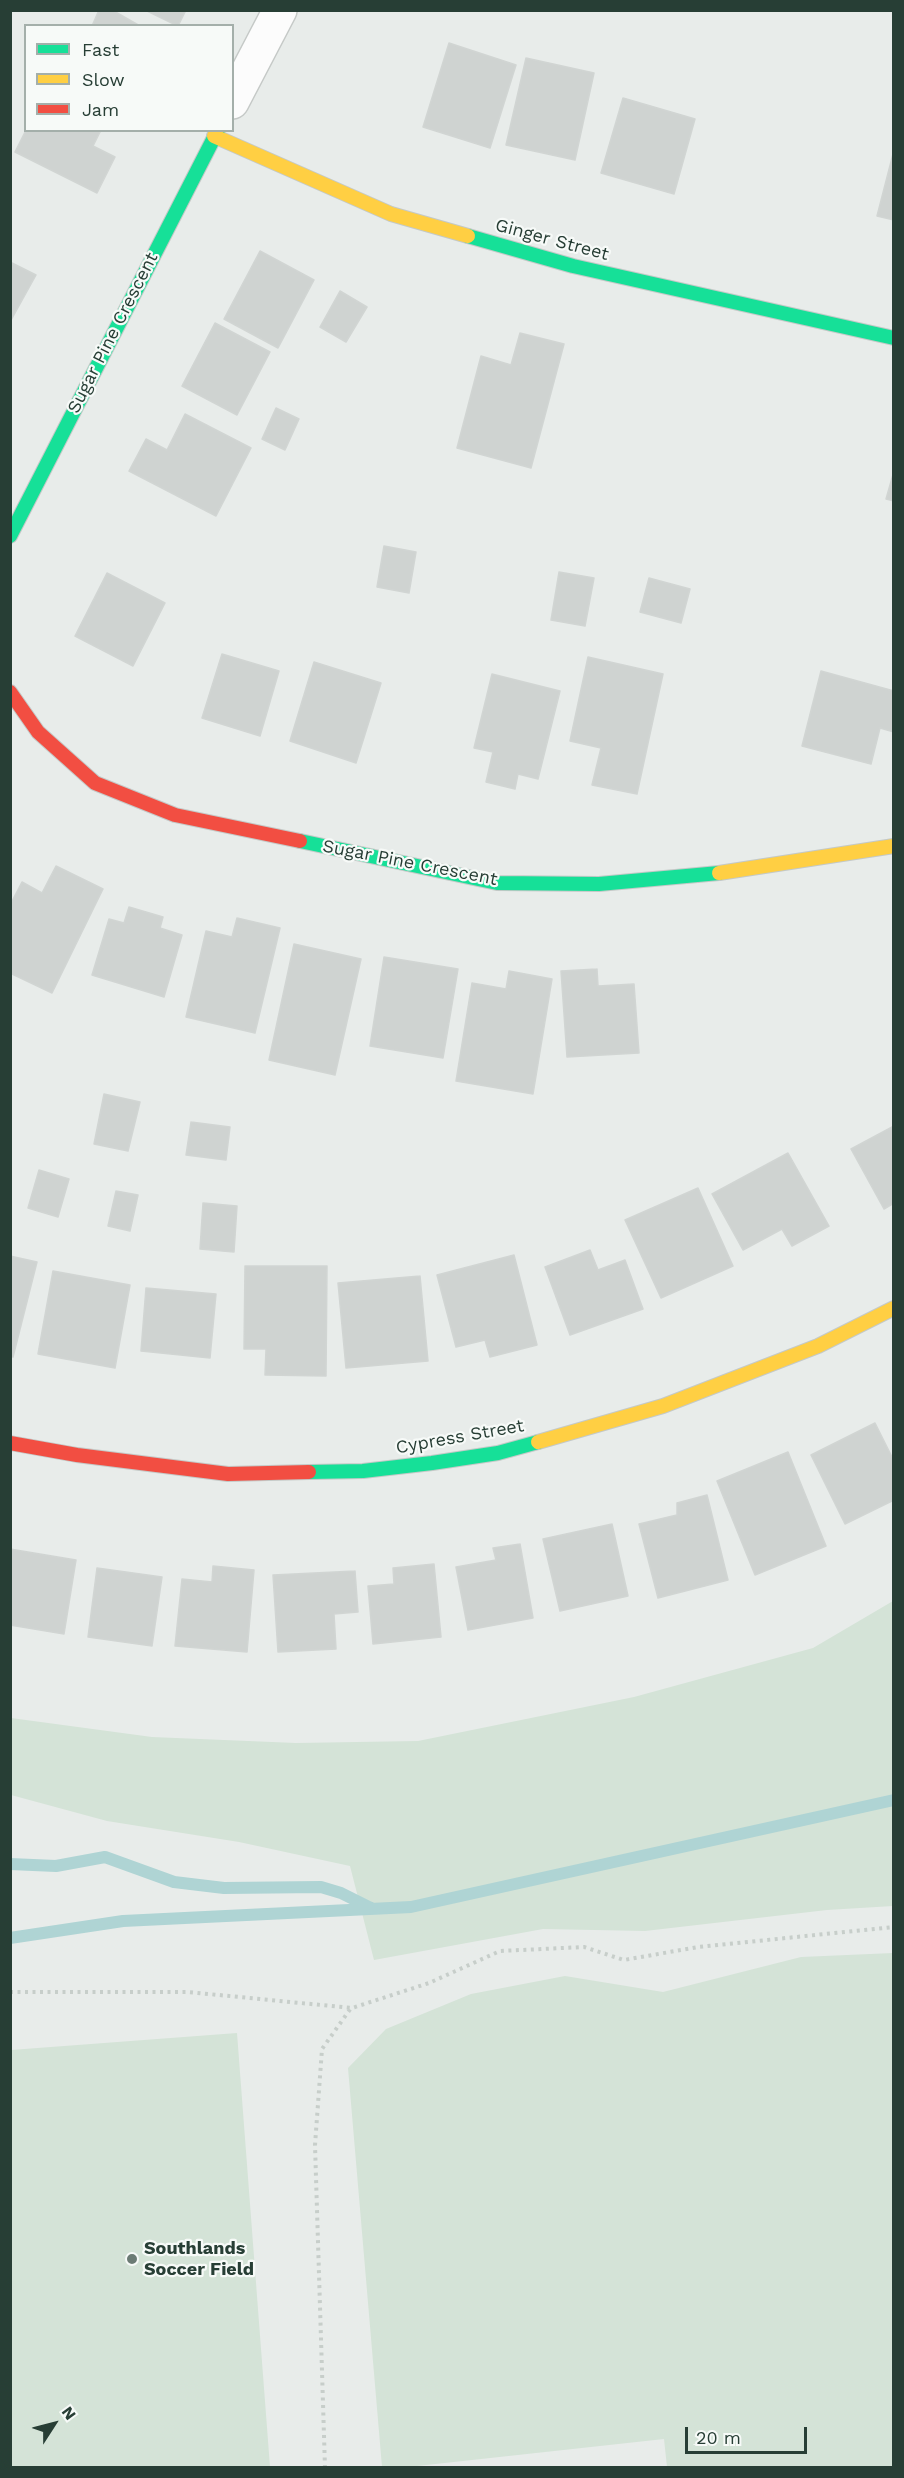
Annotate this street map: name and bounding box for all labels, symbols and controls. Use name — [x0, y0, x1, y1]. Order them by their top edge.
legend — [24, 24, 234, 132]
text: Fast — [82, 39, 119, 60]
text: Slow — [82, 69, 125, 90]
text: Jam — [82, 99, 119, 120]
street label: Ginger Street — [493, 214, 611, 266]
street label: Sugar Pine Crescent — [63, 249, 163, 417]
street label: Sugar Pine Crescent — [321, 835, 499, 891]
street label: Cypress Street — [394, 1415, 526, 1459]
place label: Southlands Soccer Field — [144, 2238, 254, 2280]
marker: Southlands Soccer Field — [125, 2252, 139, 2266]
north arrow — [24, 2394, 84, 2454]
text: N — [58, 2403, 80, 2424]
scale bar — [688, 2415, 810, 2453]
text: 20 m — [696, 2427, 741, 2448]

